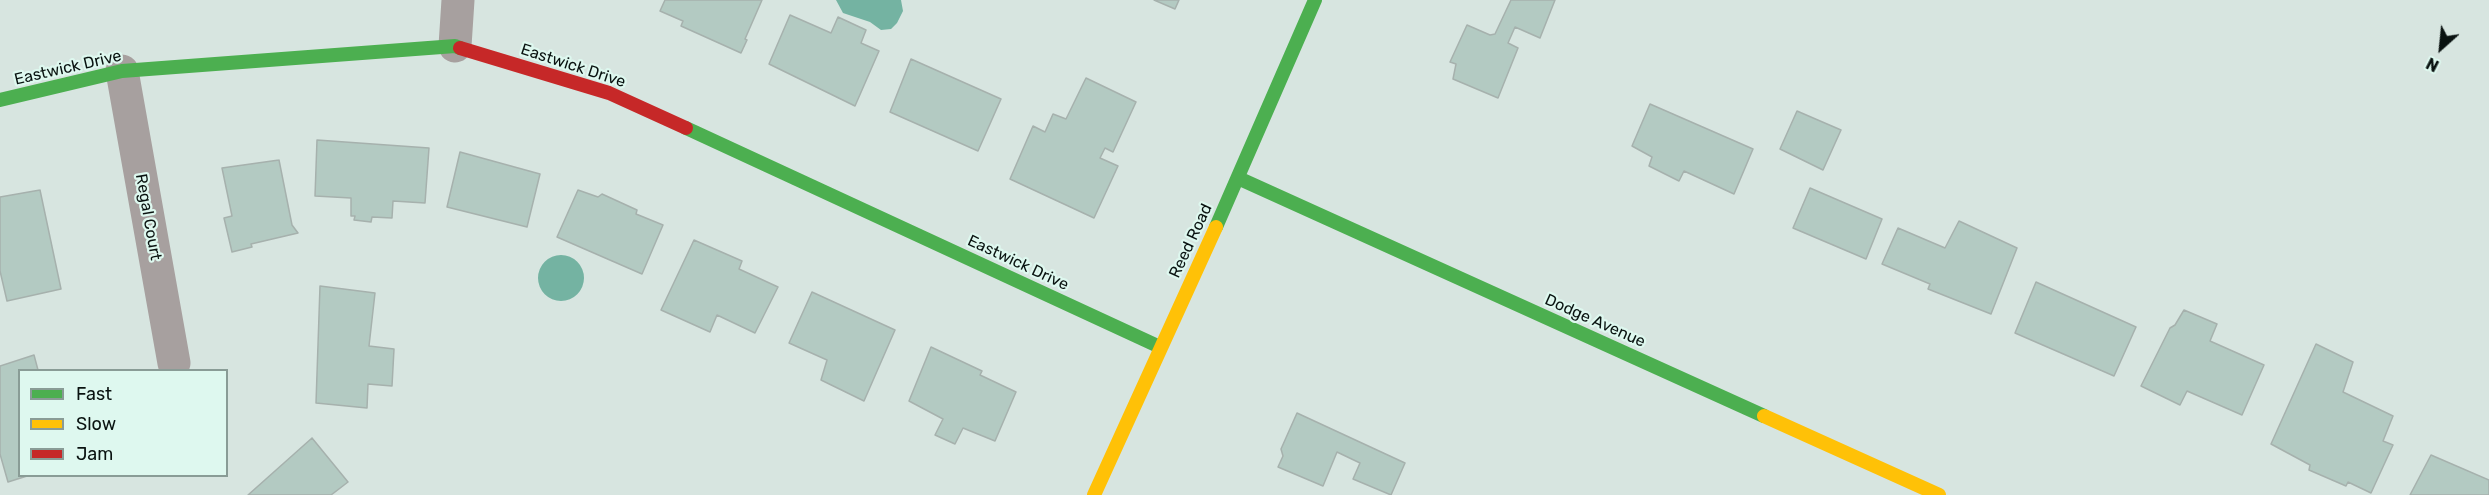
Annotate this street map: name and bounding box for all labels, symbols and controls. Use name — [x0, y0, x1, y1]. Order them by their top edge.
north arrow — [2411, 18, 2471, 78]
street label: Eastwick Drive — [518, 40, 628, 92]
street label: Eastwick Drive — [13, 46, 123, 90]
text: N — [2423, 53, 2442, 76]
street label: Regal Court — [131, 172, 165, 262]
street label: Reed Road — [1165, 201, 1217, 281]
street label: Eastwick Drive — [964, 231, 1072, 295]
street label: Dodge Avenue — [1542, 290, 1648, 352]
legend — [18, 369, 228, 477]
text: Fast — [76, 383, 112, 405]
text: Slow — [76, 413, 116, 435]
text: Jam — [76, 443, 113, 465]

